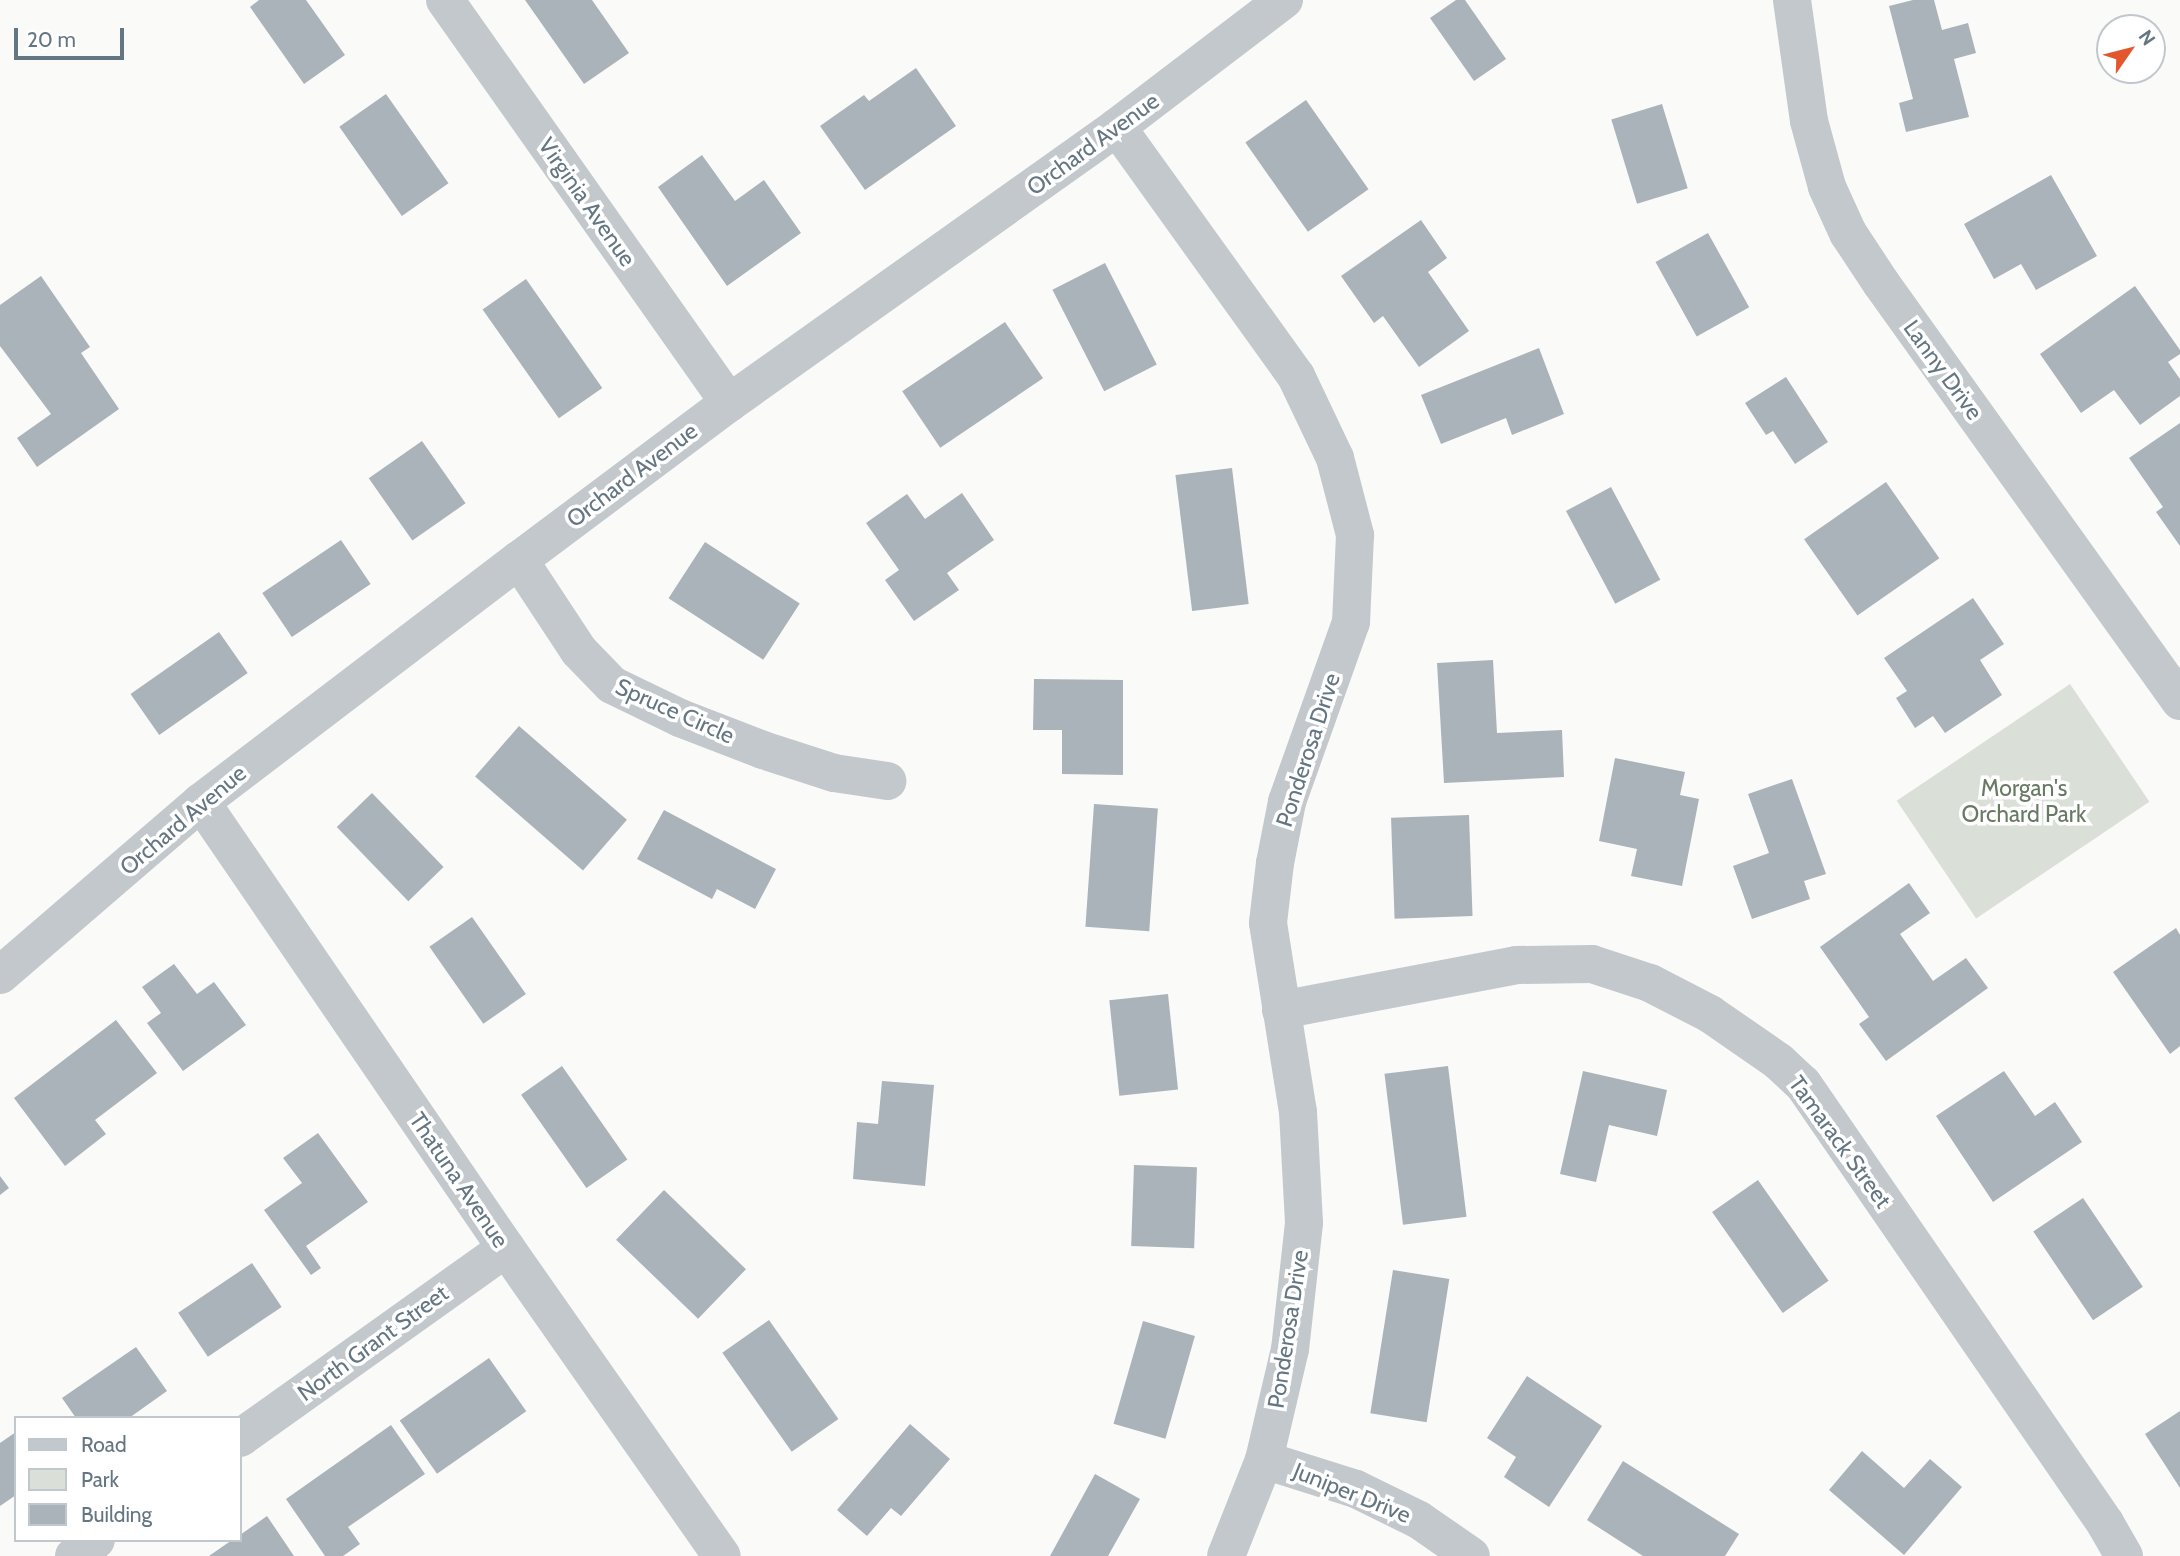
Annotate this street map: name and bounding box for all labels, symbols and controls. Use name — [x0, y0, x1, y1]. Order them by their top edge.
scale bar — [18, 14, 128, 58]
north arrow — [2096, 14, 2166, 84]
text: N — [2134, 26, 2160, 50]
text: 20 m — [27, 27, 76, 52]
street label: Orchard Avenue — [1022, 87, 1164, 201]
street label: Virginia Avenue — [532, 132, 642, 272]
street label: Lanny Drive — [1898, 315, 1988, 425]
street label: Orchard Avenue — [561, 417, 703, 533]
street label: Ponderosa Drive — [1270, 670, 1346, 830]
street label: Spruce Circle — [611, 673, 739, 749]
street label: Orchard Avenue — [114, 759, 252, 881]
park label: Morgan's Orchard Park — [1962, 774, 2086, 828]
street label: Tamarack Street — [1783, 1071, 1897, 1213]
street label: Thatuna Avenue — [404, 1107, 514, 1253]
street label: Ponderosa Drive — [1262, 1248, 1314, 1410]
street label: North Grant Street — [292, 1279, 454, 1407]
legend — [14, 1416, 242, 1542]
text: Road — [81, 1432, 127, 1457]
street label: Juniper Drive — [1289, 1457, 1415, 1529]
text: Park — [81, 1467, 119, 1492]
text: Building — [81, 1502, 152, 1527]

